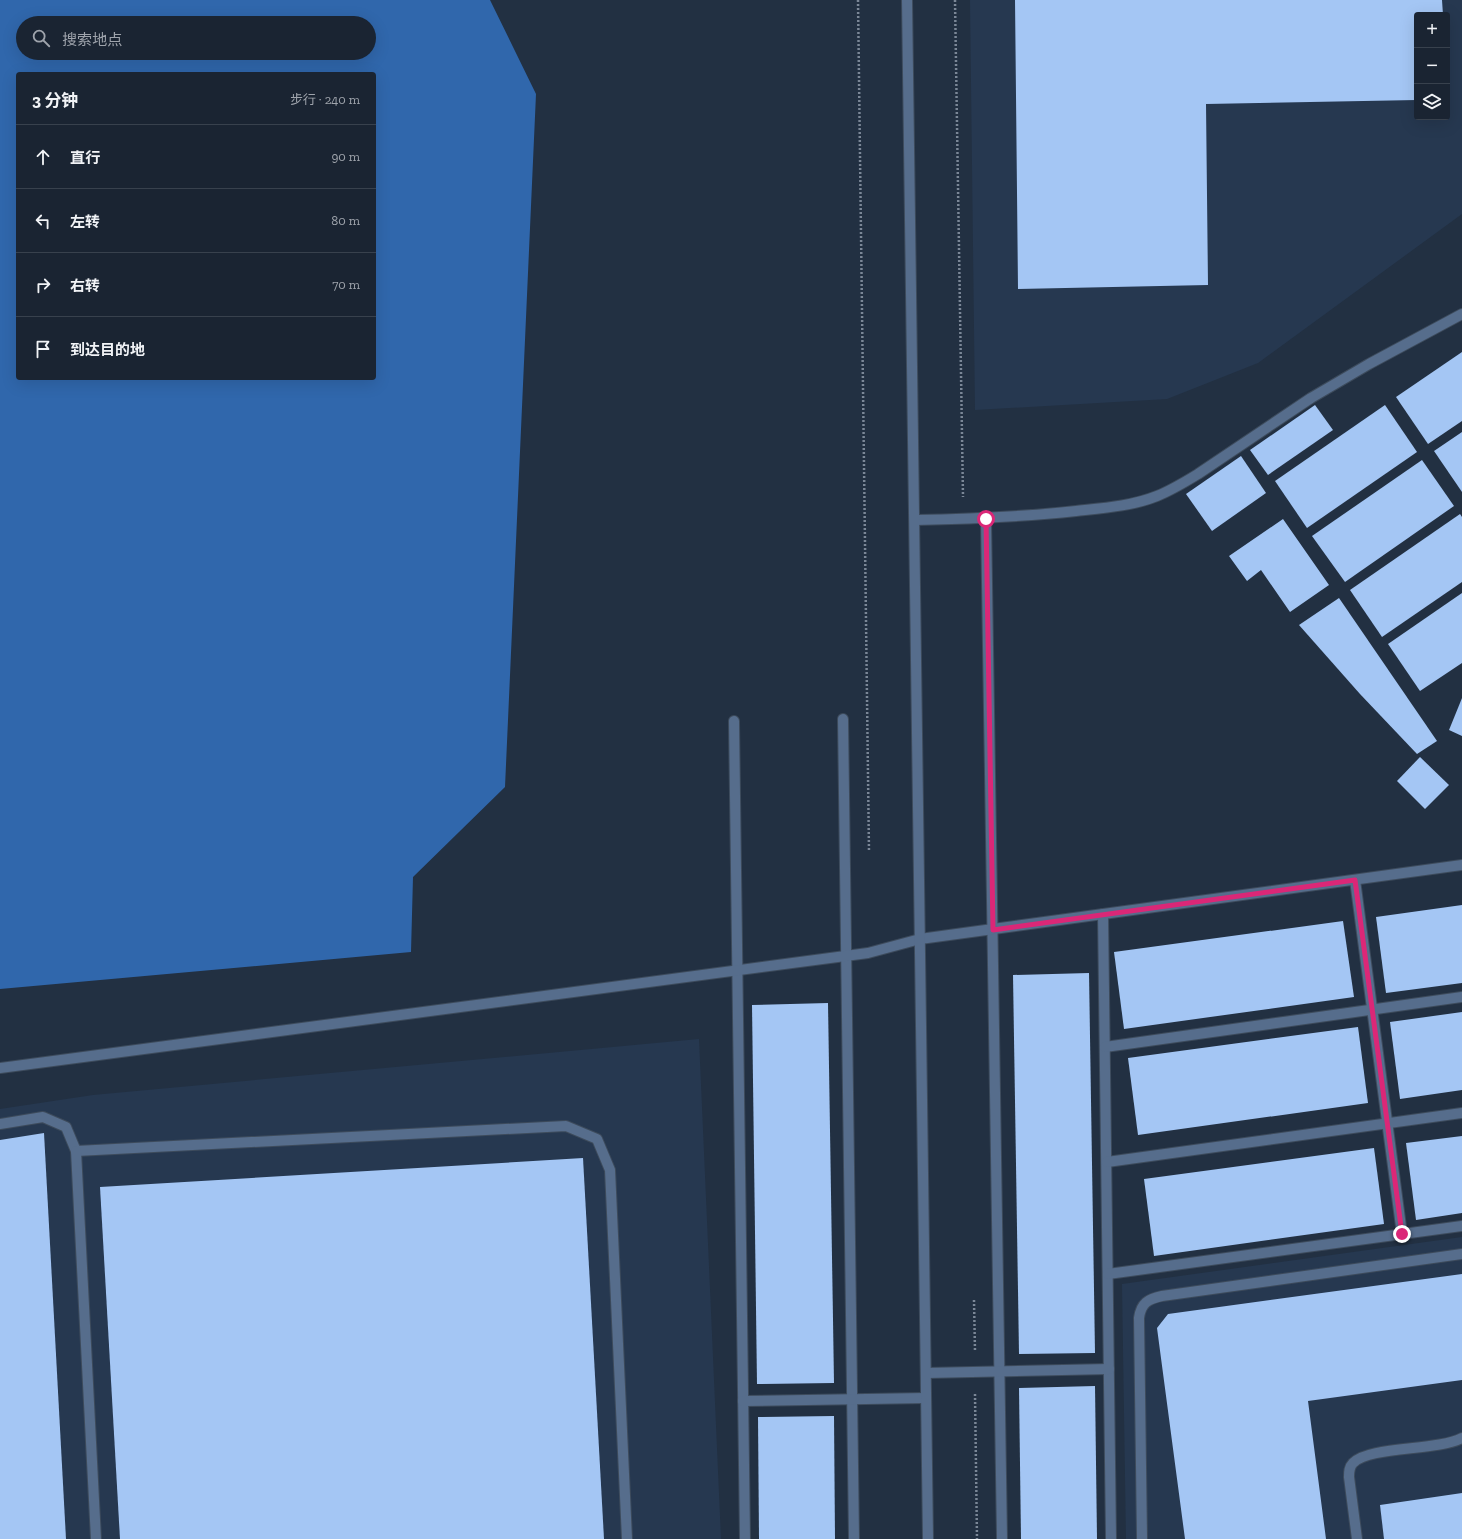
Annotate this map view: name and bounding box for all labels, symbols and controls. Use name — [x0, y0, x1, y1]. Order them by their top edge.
map controls — [1414, 12, 1450, 120]
button: + — [1414, 12, 1450, 48]
search box — [16, 16, 376, 60]
icon: search — [30, 27, 52, 49]
text: 搜索地点 — [62, 31, 122, 49]
button: − — [1414, 48, 1450, 84]
button: layers — [1414, 84, 1450, 120]
text: 3 分钟 — [32, 90, 78, 110]
text: 步行 · 240 m — [290, 92, 360, 107]
icon: ahead — [32, 146, 54, 168]
text: 直行 — [70, 149, 100, 167]
text: 90 m — [331, 149, 360, 164]
icon: left — [32, 210, 54, 232]
text: 左转 — [70, 213, 100, 231]
text: 80 m — [331, 213, 360, 228]
icon: right — [32, 274, 54, 296]
text: 右转 — [70, 277, 100, 295]
text: 70 m — [332, 277, 360, 292]
icon: arrive — [32, 338, 54, 360]
text: 到达目的地 — [70, 341, 145, 359]
route start — [977, 510, 995, 528]
route end — [1393, 1225, 1411, 1243]

